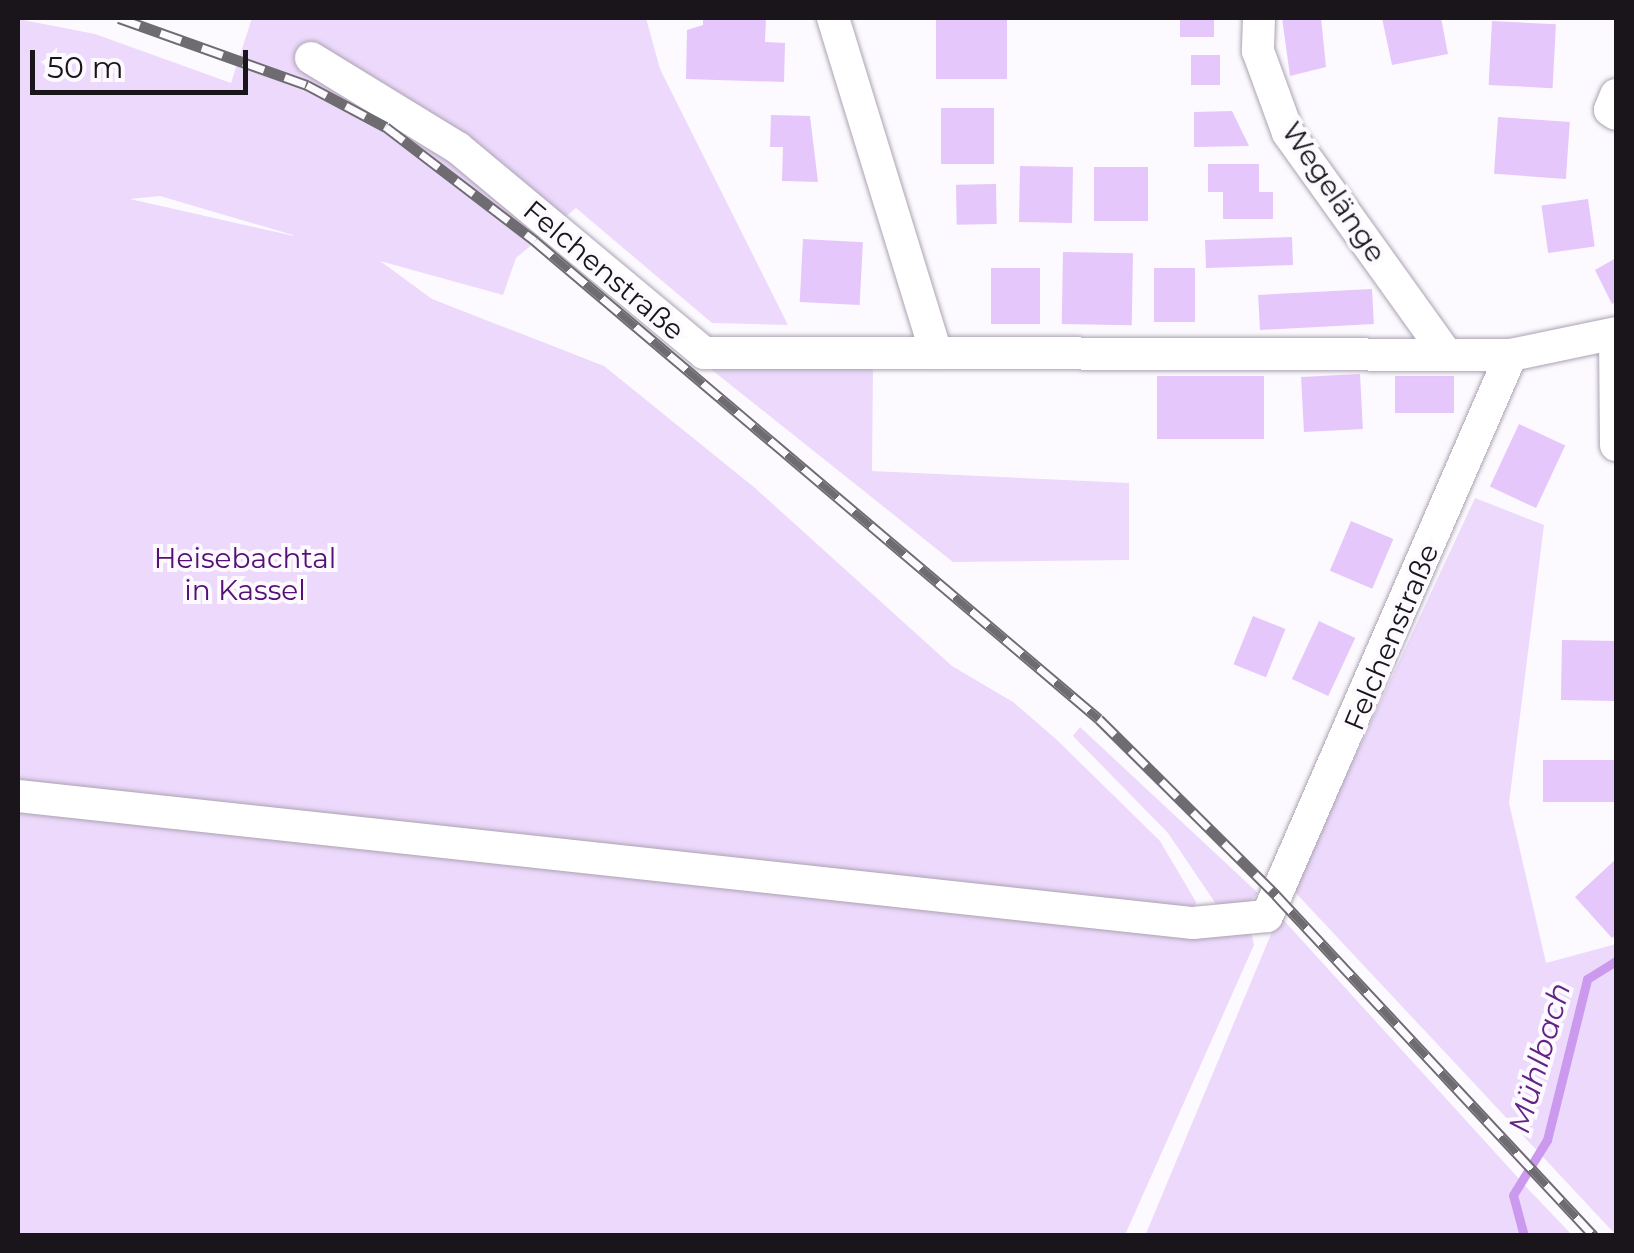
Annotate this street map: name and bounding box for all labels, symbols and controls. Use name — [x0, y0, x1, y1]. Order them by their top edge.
scale bar — [35, 30, 252, 92]
text: 50 m — [47, 49, 124, 86]
street label: Wegelänge — [1275, 116, 1393, 268]
street label: Felchenstraße — [517, 193, 691, 347]
street label: Felchenstraße — [1337, 539, 1445, 735]
park label: Heisebachtal in Kassel — [154, 541, 336, 607]
water label: Mühlbach — [1501, 979, 1579, 1137]

